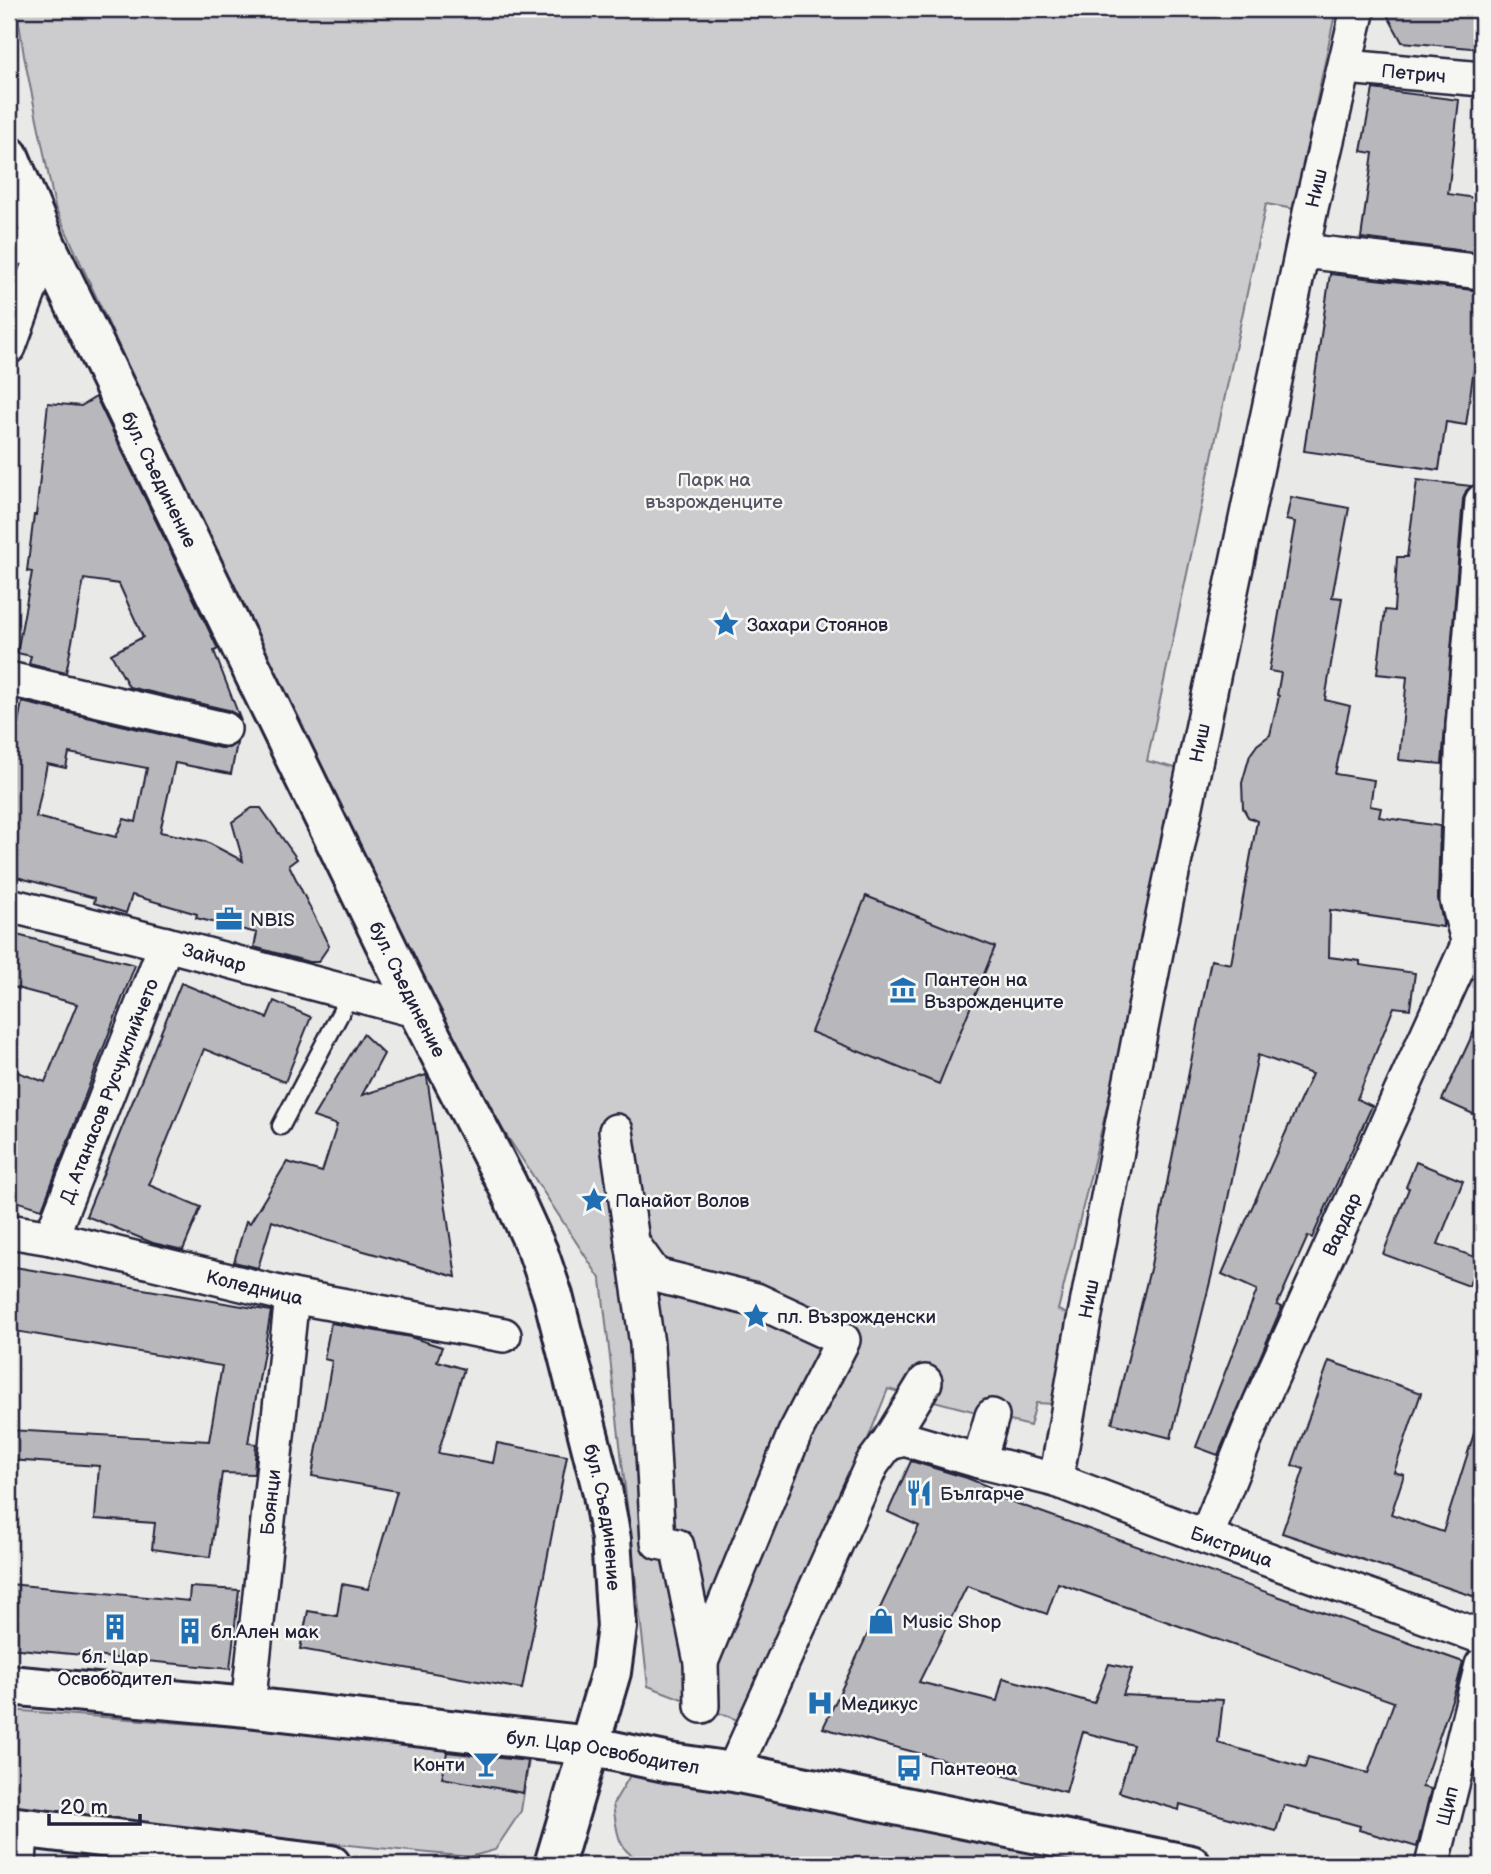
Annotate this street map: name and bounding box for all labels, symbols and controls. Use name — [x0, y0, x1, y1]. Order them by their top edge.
street label: Петрич — [1380, 60, 1447, 89]
street label: Ниш — [1301, 166, 1333, 210]
street label: бул. Съединение — [116, 408, 201, 552]
park label: Парк на възрожденците — [645, 469, 783, 514]
place icon: Захари Стоянов — [711, 609, 741, 639]
place label: Захари Стоянов — [747, 614, 888, 637]
street label: Ниш — [1185, 722, 1216, 765]
office icon: NBIS — [214, 904, 244, 934]
place label: NBIS — [250, 909, 295, 932]
street label: бул. Съединение — [363, 918, 450, 1062]
street label: Зайчар — [180, 939, 249, 978]
place label: Пантеон на Възрожденците — [924, 969, 1064, 1014]
street label: Д. Атанасов Русчуклийчето — [56, 975, 164, 1207]
museum icon: Пантеон на Възрожденците — [888, 975, 918, 1005]
place icon: Панайот Волов — [579, 1185, 609, 1215]
street label: Вардар — [1318, 1189, 1367, 1260]
place label: Панайот Волов — [615, 1190, 749, 1213]
street label: Коледница — [204, 1266, 305, 1311]
street label: Ниш — [1075, 1278, 1105, 1321]
place icon: пл. Възрожденски — [741, 1301, 771, 1331]
place label: пл. Възрожденски — [777, 1306, 936, 1329]
street label: бул. Съединение — [578, 1442, 625, 1592]
street label: Боянци — [256, 1468, 286, 1536]
restaurant icon: Българче — [904, 1478, 934, 1508]
place label: Българче — [940, 1483, 1024, 1506]
street label: Бистрица — [1187, 1522, 1276, 1573]
shop icon: Music Shop — [866, 1606, 896, 1636]
place label: Music Shop — [902, 1611, 1002, 1634]
building icon: бл. Цар Освободител — [100, 1612, 130, 1642]
building icon: бл.Ален мак — [175, 1616, 205, 1646]
place label: бл.Ален мак — [211, 1621, 319, 1644]
place label: бл. Цар Освободител — [57, 1646, 173, 1691]
hospital icon: Медикус — [805, 1688, 835, 1718]
place label: Медикус — [841, 1693, 918, 1716]
street label: бул. Цар Освободител — [505, 1727, 701, 1780]
bar icon: Конти — [471, 1749, 501, 1779]
bus stop icon: Пантеона — [894, 1753, 924, 1783]
place label: Конти — [413, 1754, 465, 1777]
place label: Пантеона — [930, 1758, 1018, 1781]
scale bar — [49, 1783, 140, 1827]
street label: Щип — [1432, 1784, 1464, 1828]
text: 20 m — [60, 1795, 108, 1820]

